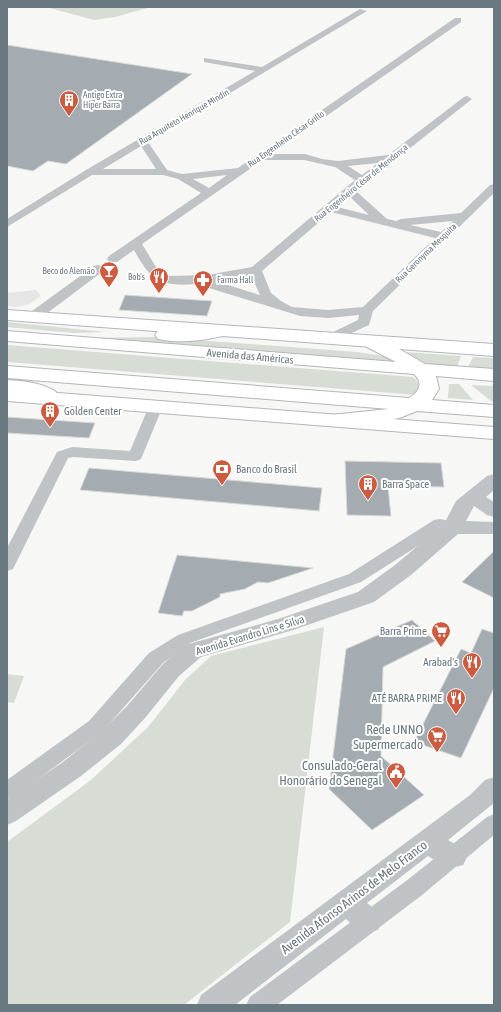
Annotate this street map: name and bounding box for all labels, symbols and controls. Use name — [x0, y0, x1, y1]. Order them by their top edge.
street label: Rua Arquiteto Henrique Mindin — [137, 87, 231, 147]
building icon: Antigo Extra Hiper Barra — [58, 89, 80, 117]
place label: Antigo Extra Hiper Barra — [83, 90, 122, 110]
street label: Rua Engenheiro César Grillo — [246, 109, 326, 169]
street label: Rua Engenheiro César de Mendonça — [312, 142, 410, 224]
street label: Rua Geronyma Mesquita — [393, 221, 459, 285]
bar icon: Beco do Alemão — [98, 260, 120, 288]
place label: Beco do Alemão — [42, 266, 95, 276]
restaurant icon: Bob's — [148, 266, 170, 294]
pharmacy icon: Farma Hall — [192, 269, 214, 297]
place label: Bob's — [128, 272, 145, 282]
place label: Farma Hall — [217, 275, 254, 285]
street label: Avenida das Américas — [206, 346, 294, 366]
building icon: Golden Center — [39, 400, 61, 428]
place label: Golden Center — [64, 405, 122, 417]
bank icon: Banco do Brasil — [211, 458, 233, 486]
place label: Banco do Brasil — [236, 463, 297, 475]
building icon: Barra Space — [357, 473, 379, 501]
place label: Barra Space — [382, 478, 429, 490]
street label: Avenida Evandro Lins e Silva — [194, 613, 306, 657]
supermarket icon: Barra Prime — [430, 620, 452, 648]
place label: Barra Prime — [380, 625, 427, 637]
restaurant icon: Arabad's — [461, 651, 483, 679]
place label: Arabad's — [423, 656, 458, 668]
restaurant icon: ATÉ BARRA PRIME — [445, 687, 467, 715]
place label: ATÉ BARRA PRIME — [372, 692, 442, 704]
place label: Rede UNNO Supermercado — [353, 722, 423, 752]
supermarket icon: Rede UNNO Supermercado — [426, 725, 448, 753]
place label: Consulado-Geral Honorário do Senegal — [279, 758, 383, 788]
public building icon: Consulado-Geral Honorário do Senegal — [385, 761, 407, 789]
street label: Avenida Afonso Arinos de Melo Franco — [278, 837, 430, 957]

